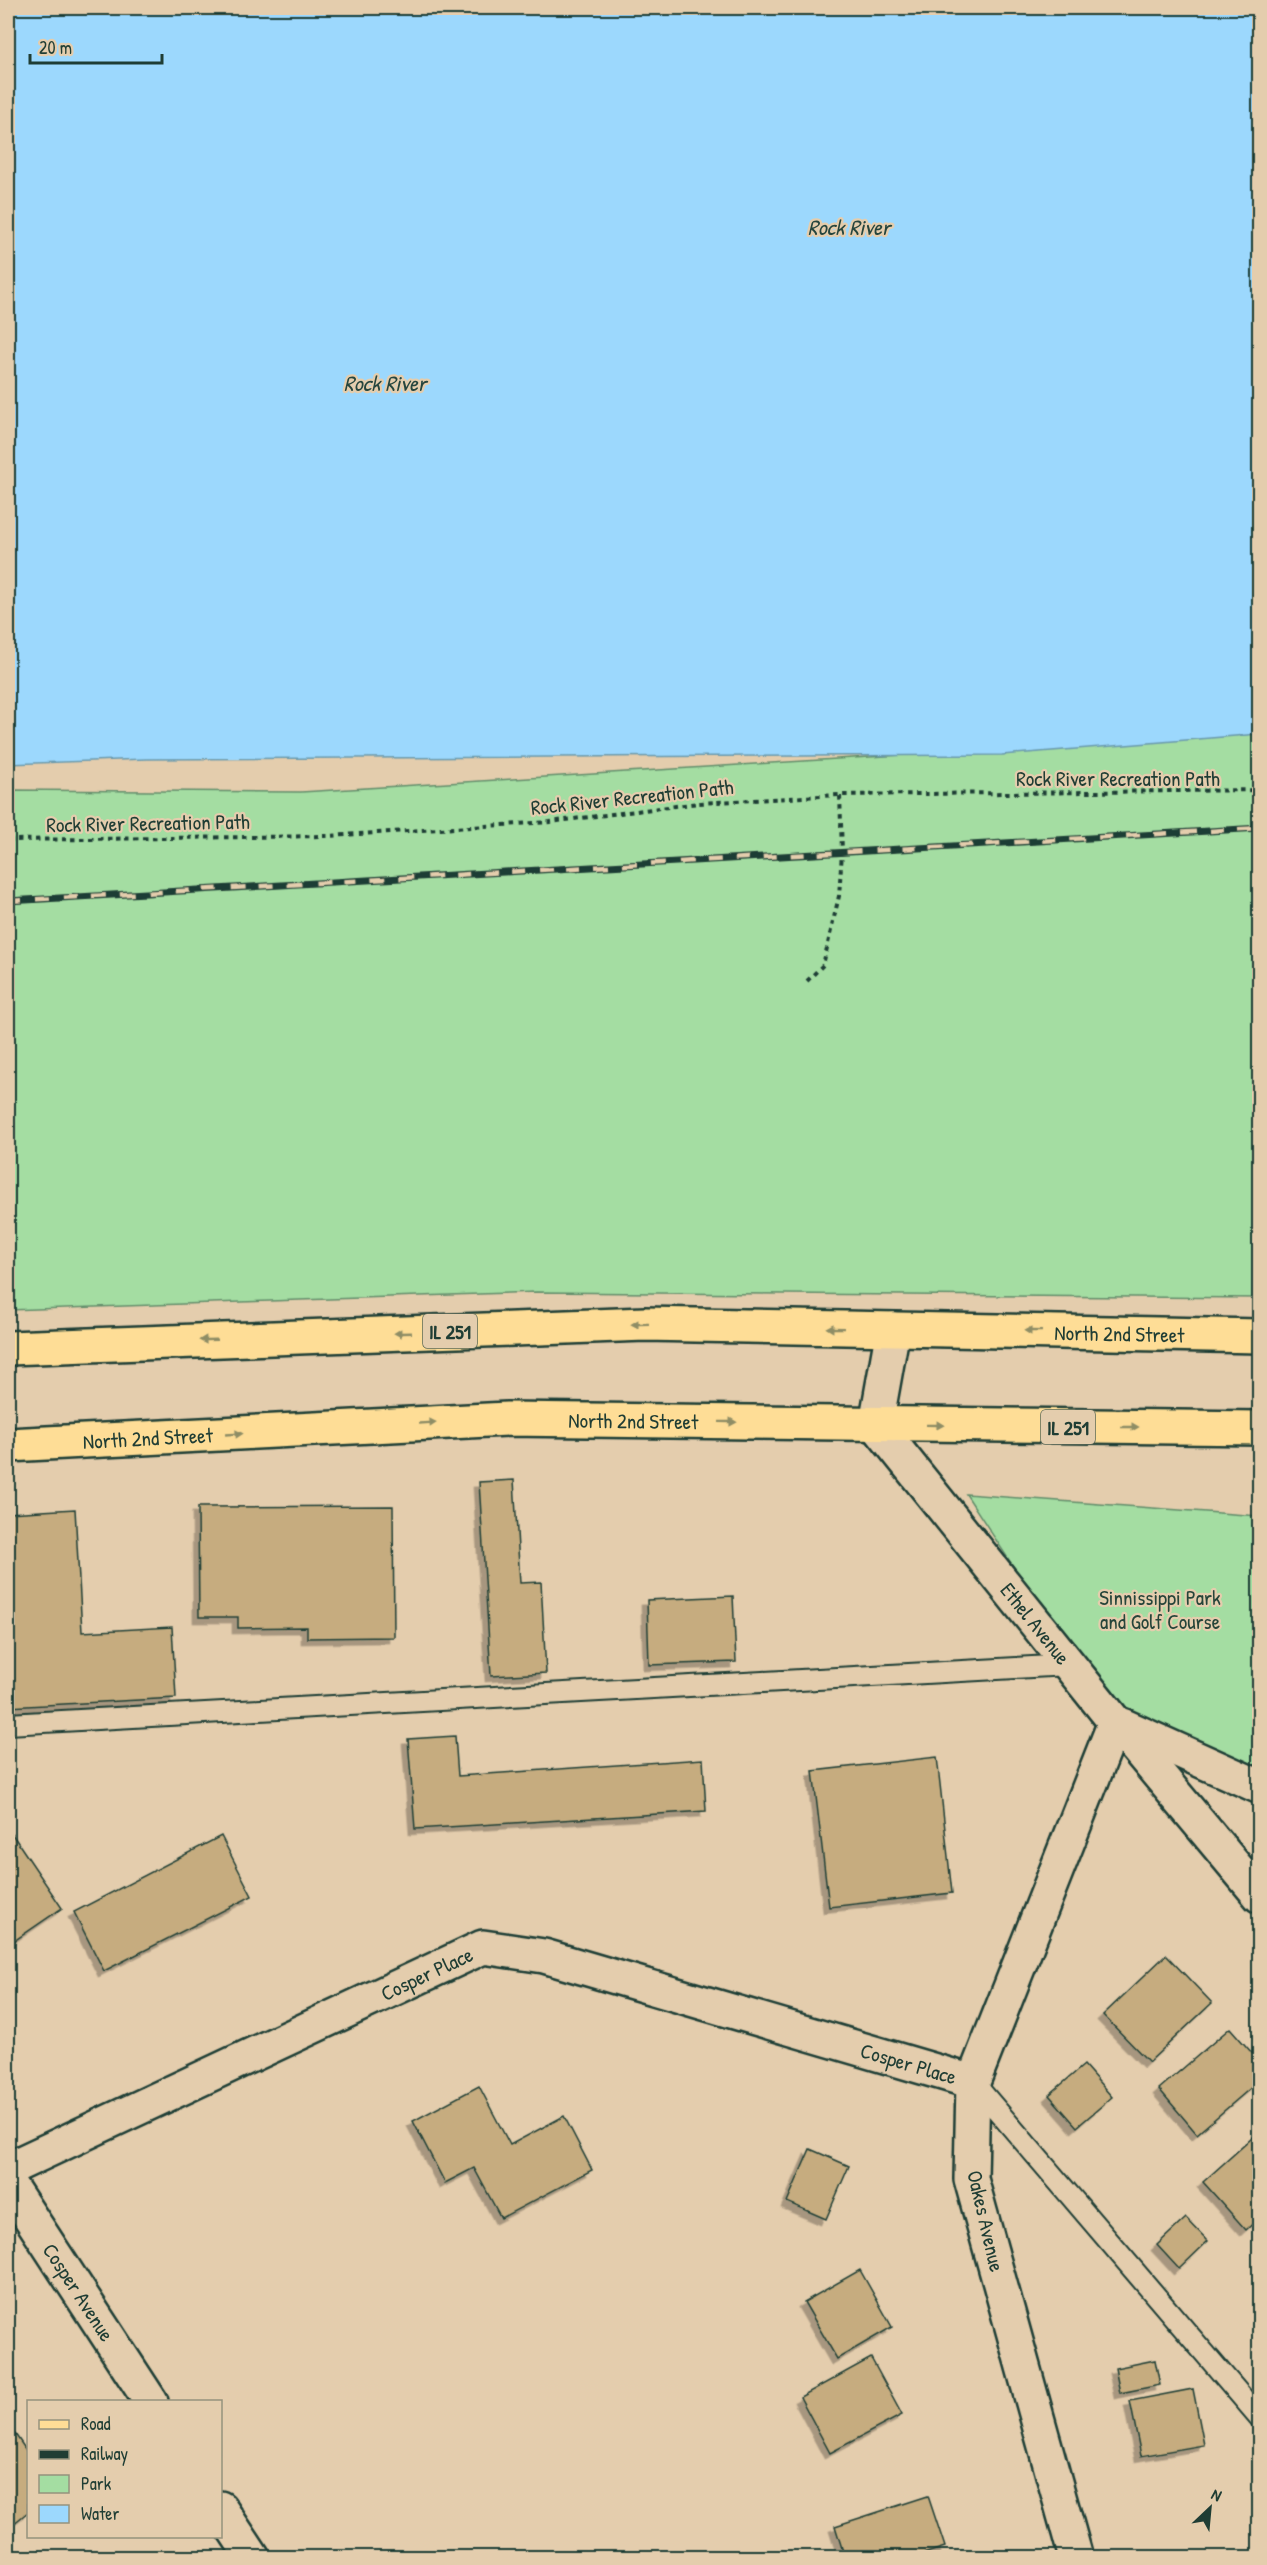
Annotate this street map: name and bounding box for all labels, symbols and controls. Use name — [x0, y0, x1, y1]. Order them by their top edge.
scale bar — [30, 27, 162, 65]
text: 20 m — [39, 35, 72, 60]
water label: Rock River — [808, 212, 893, 242]
water label: Rock River — [344, 368, 429, 398]
street label: Rock River Recreation Path — [1016, 764, 1220, 793]
street label: Rock River Recreation Path — [529, 772, 735, 822]
street label: Rock River Recreation Path — [46, 807, 250, 839]
road number: IL 251 — [423, 1314, 477, 1348]
street label: North 2nd Street — [1054, 1317, 1185, 1349]
one-way arrow — [630, 1320, 649, 1329]
one-way arrow — [825, 1323, 844, 1333]
one-way arrow — [1024, 1326, 1043, 1336]
one-way arrow — [393, 1329, 412, 1338]
one-way arrow — [199, 1336, 218, 1345]
street label: North 2nd Street — [568, 1405, 699, 1436]
road number: IL 251 — [1041, 1410, 1095, 1444]
one-way arrow — [719, 1417, 738, 1427]
one-way arrow — [419, 1419, 438, 1428]
street label: North 2nd Street — [82, 1420, 214, 1456]
one-way arrow — [925, 1420, 944, 1430]
one-way arrow — [1120, 1422, 1139, 1432]
one-way arrow — [224, 1429, 243, 1439]
street label: Ethel Avenue — [994, 1576, 1078, 1670]
park label: Sinnissippi Park and Golf Course — [1099, 1583, 1221, 1636]
street label: Cosper Place — [376, 1939, 477, 2007]
street label: Cosper Place — [857, 2035, 960, 2091]
street label: Oakes Avenue — [960, 2167, 1012, 2275]
street label: Cosper Avenue — [36, 2237, 122, 2347]
legend — [27, 2400, 222, 2538]
text: Road — [81, 2411, 111, 2436]
text: Railway — [81, 2441, 128, 2466]
text: Park — [81, 2471, 112, 2496]
north arrow — [1180, 2478, 1240, 2538]
text: N — [1208, 2483, 1226, 2506]
text: Water — [81, 2501, 119, 2526]

